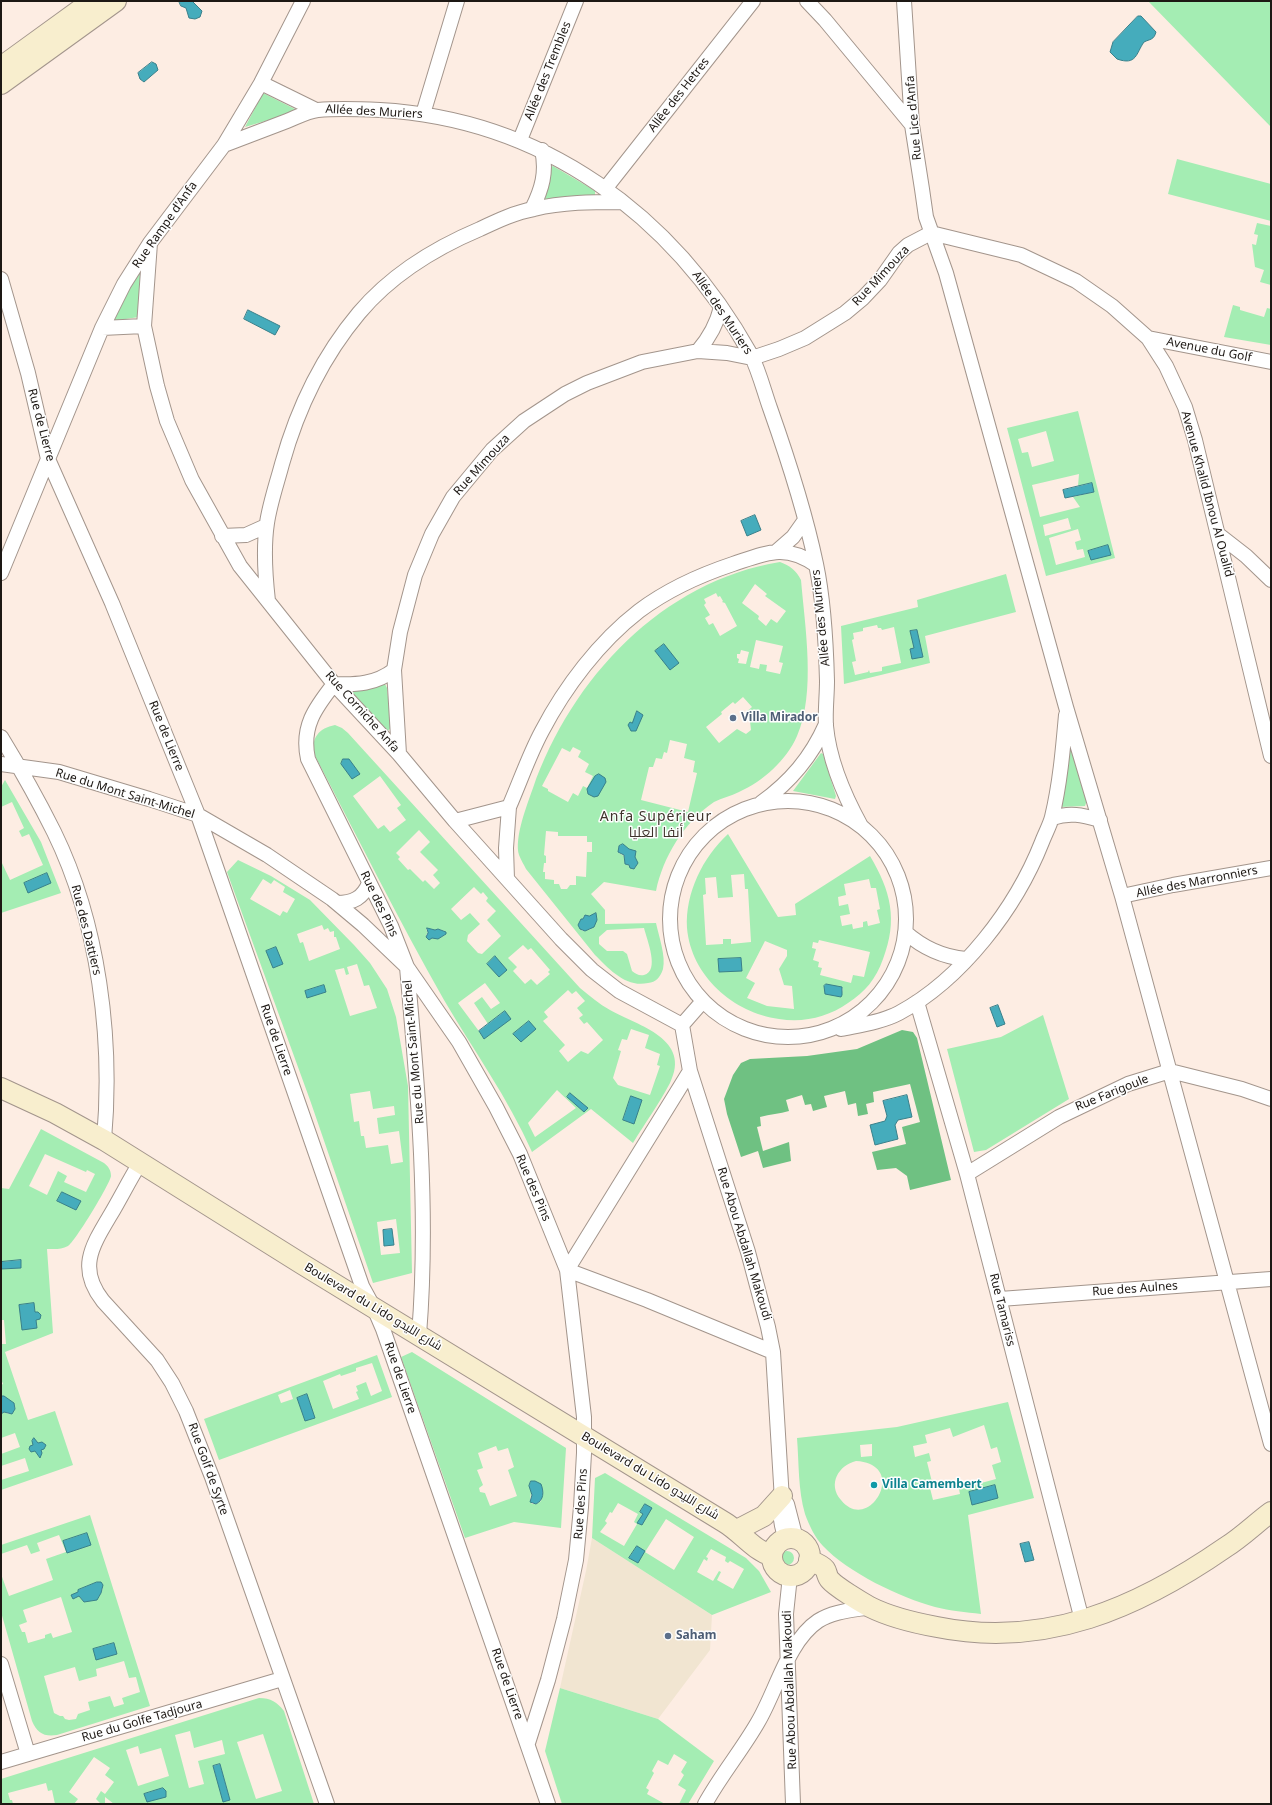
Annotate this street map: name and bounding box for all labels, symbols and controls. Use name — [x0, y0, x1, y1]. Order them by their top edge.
street label: Allée des Trembles — [522, 19, 574, 123]
street label: Allêe des Hetres — [645, 55, 713, 135]
street label: Rue Lice d'Anfa — [903, 75, 925, 161]
street label: Allée des Muriers — [325, 102, 423, 122]
street label: Rue Rampe d'Anfa — [130, 179, 200, 271]
street label: Rue Mimouza — [849, 243, 913, 309]
street label: Allée des Muriers — [689, 269, 755, 357]
street label: Avenue du Golf — [1165, 335, 1253, 365]
street label: Rue de Lierre — [24, 387, 58, 463]
street label: Avenue Khalid Ibnou Al Oualid — [1178, 409, 1236, 579]
street label: Rue Mimouza — [451, 432, 513, 498]
street label: Allée des Muriers — [809, 569, 833, 667]
street label: Rue Corniche Anfa — [322, 669, 402, 755]
street label: Rue de Lierre — [145, 699, 187, 773]
place label: Villa Mirador — [741, 711, 818, 725]
marker: Villa Mirador — [728, 713, 738, 723]
street label: Rue du Mont Saint-Michel — [54, 766, 196, 822]
district label: Anfa Supérieur أنفا العليا — [600, 809, 712, 842]
street label: Allée des Marronniers — [1135, 863, 1259, 901]
street label: Rue des Pins — [357, 869, 401, 939]
street label: Rue des Dattiers — [68, 883, 104, 977]
street label: Rue du Mont Saint-Michel — [401, 979, 427, 1125]
street label: Rue de Lierre — [257, 1002, 295, 1078]
street label: Rue Farigoule — [1073, 1072, 1151, 1114]
street label: Rue des Pins — [512, 1152, 554, 1224]
street label: Rue Abou Abdallah Makoudi — [714, 1166, 774, 1322]
street label: Boulevard du Lido شارع الليدو — [301, 1260, 445, 1354]
street label: Rue Tamariss — [986, 1272, 1018, 1348]
street label: Rue des Aulnes — [1092, 1279, 1178, 1299]
street label: Rue de Lierre — [381, 1340, 419, 1416]
street label: Rue Golf de Syrte — [185, 1421, 231, 1517]
street label: Boulevard du Lido شارع الليدو — [578, 1429, 722, 1523]
street label: Rue des Pins — [571, 1468, 591, 1540]
place label: Villa Camembert — [882, 1478, 982, 1492]
marker: Villa Camembert — [869, 1480, 879, 1490]
street label: Rue Abou Abdallah Makoudi — [780, 1610, 800, 1770]
place label: Saham — [676, 1629, 716, 1643]
marker: Saham — [663, 1631, 673, 1641]
street label: Rue de Lierre — [488, 1646, 526, 1722]
street label: Rue du Golfe Tadjoura — [80, 1697, 204, 1745]

